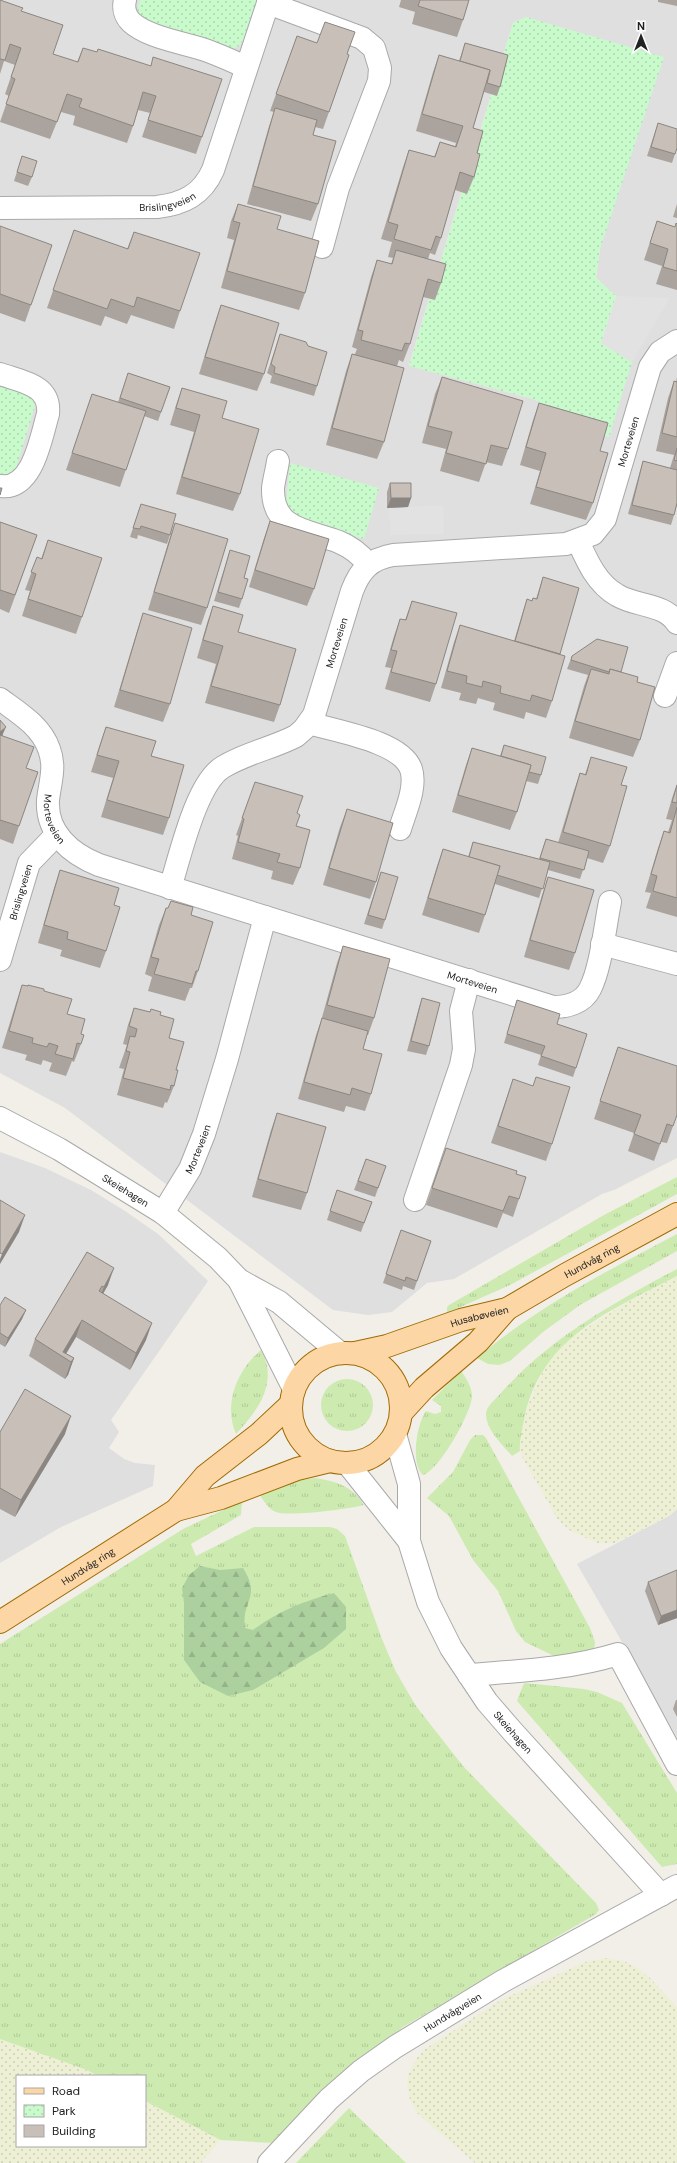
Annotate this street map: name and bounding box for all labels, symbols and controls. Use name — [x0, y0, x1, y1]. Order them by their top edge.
north arrow — [621, 16, 661, 56]
text: N — [637, 19, 645, 33]
street label: Brislingveien — [139, 189, 198, 214]
street label: Morteveien — [615, 415, 642, 468]
street label: Morteveien — [323, 616, 351, 670]
street label: Morteveien — [41, 793, 68, 847]
street label: Brislingveien — [6, 862, 35, 922]
street label: Morteveien — [446, 968, 499, 996]
street label: Morteveien — [182, 1123, 214, 1177]
street label: Skeiehagen — [100, 1171, 151, 1210]
street label: Hundvåg ring — [562, 1241, 622, 1281]
street label: Husabøveien — [449, 1303, 510, 1330]
street label: Hundvåg ring — [59, 1545, 117, 1588]
street label: Skeiehagen — [491, 1708, 535, 1756]
street label: Hundvågveien — [421, 1990, 484, 2035]
legend — [16, 2075, 146, 2147]
text: Road — [52, 2083, 80, 2099]
text: Park — [52, 2103, 76, 2119]
text: Building — [52, 2123, 96, 2139]

